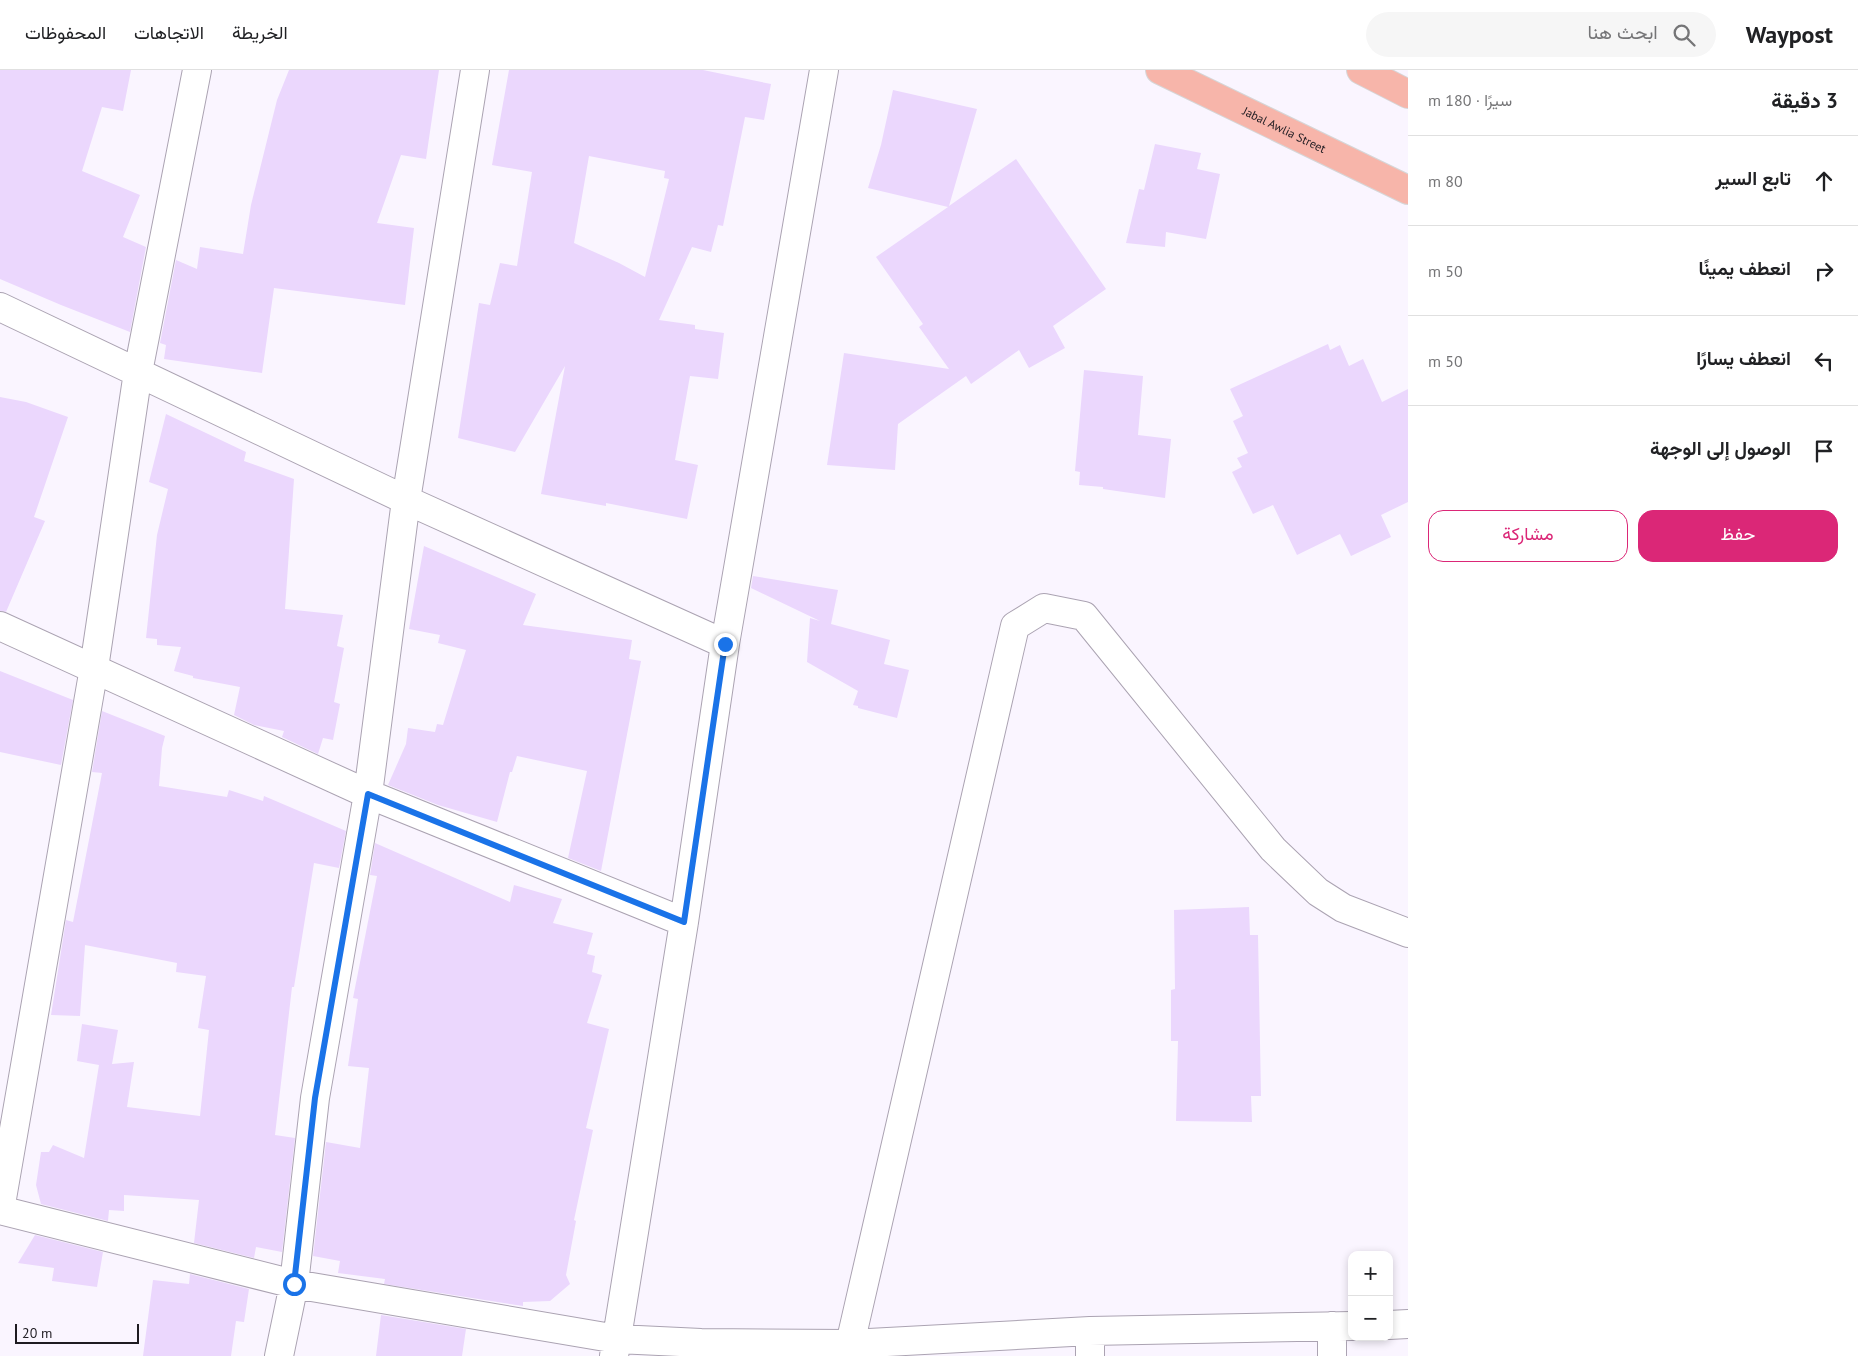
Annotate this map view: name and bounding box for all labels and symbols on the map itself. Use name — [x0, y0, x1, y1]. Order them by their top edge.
street label: Jabal Awlia Street — [1240, 103, 1328, 156]
route end — [714, 633, 737, 656]
route start — [283, 1273, 306, 1296]
scale bar — [15, 1321, 139, 1344]

